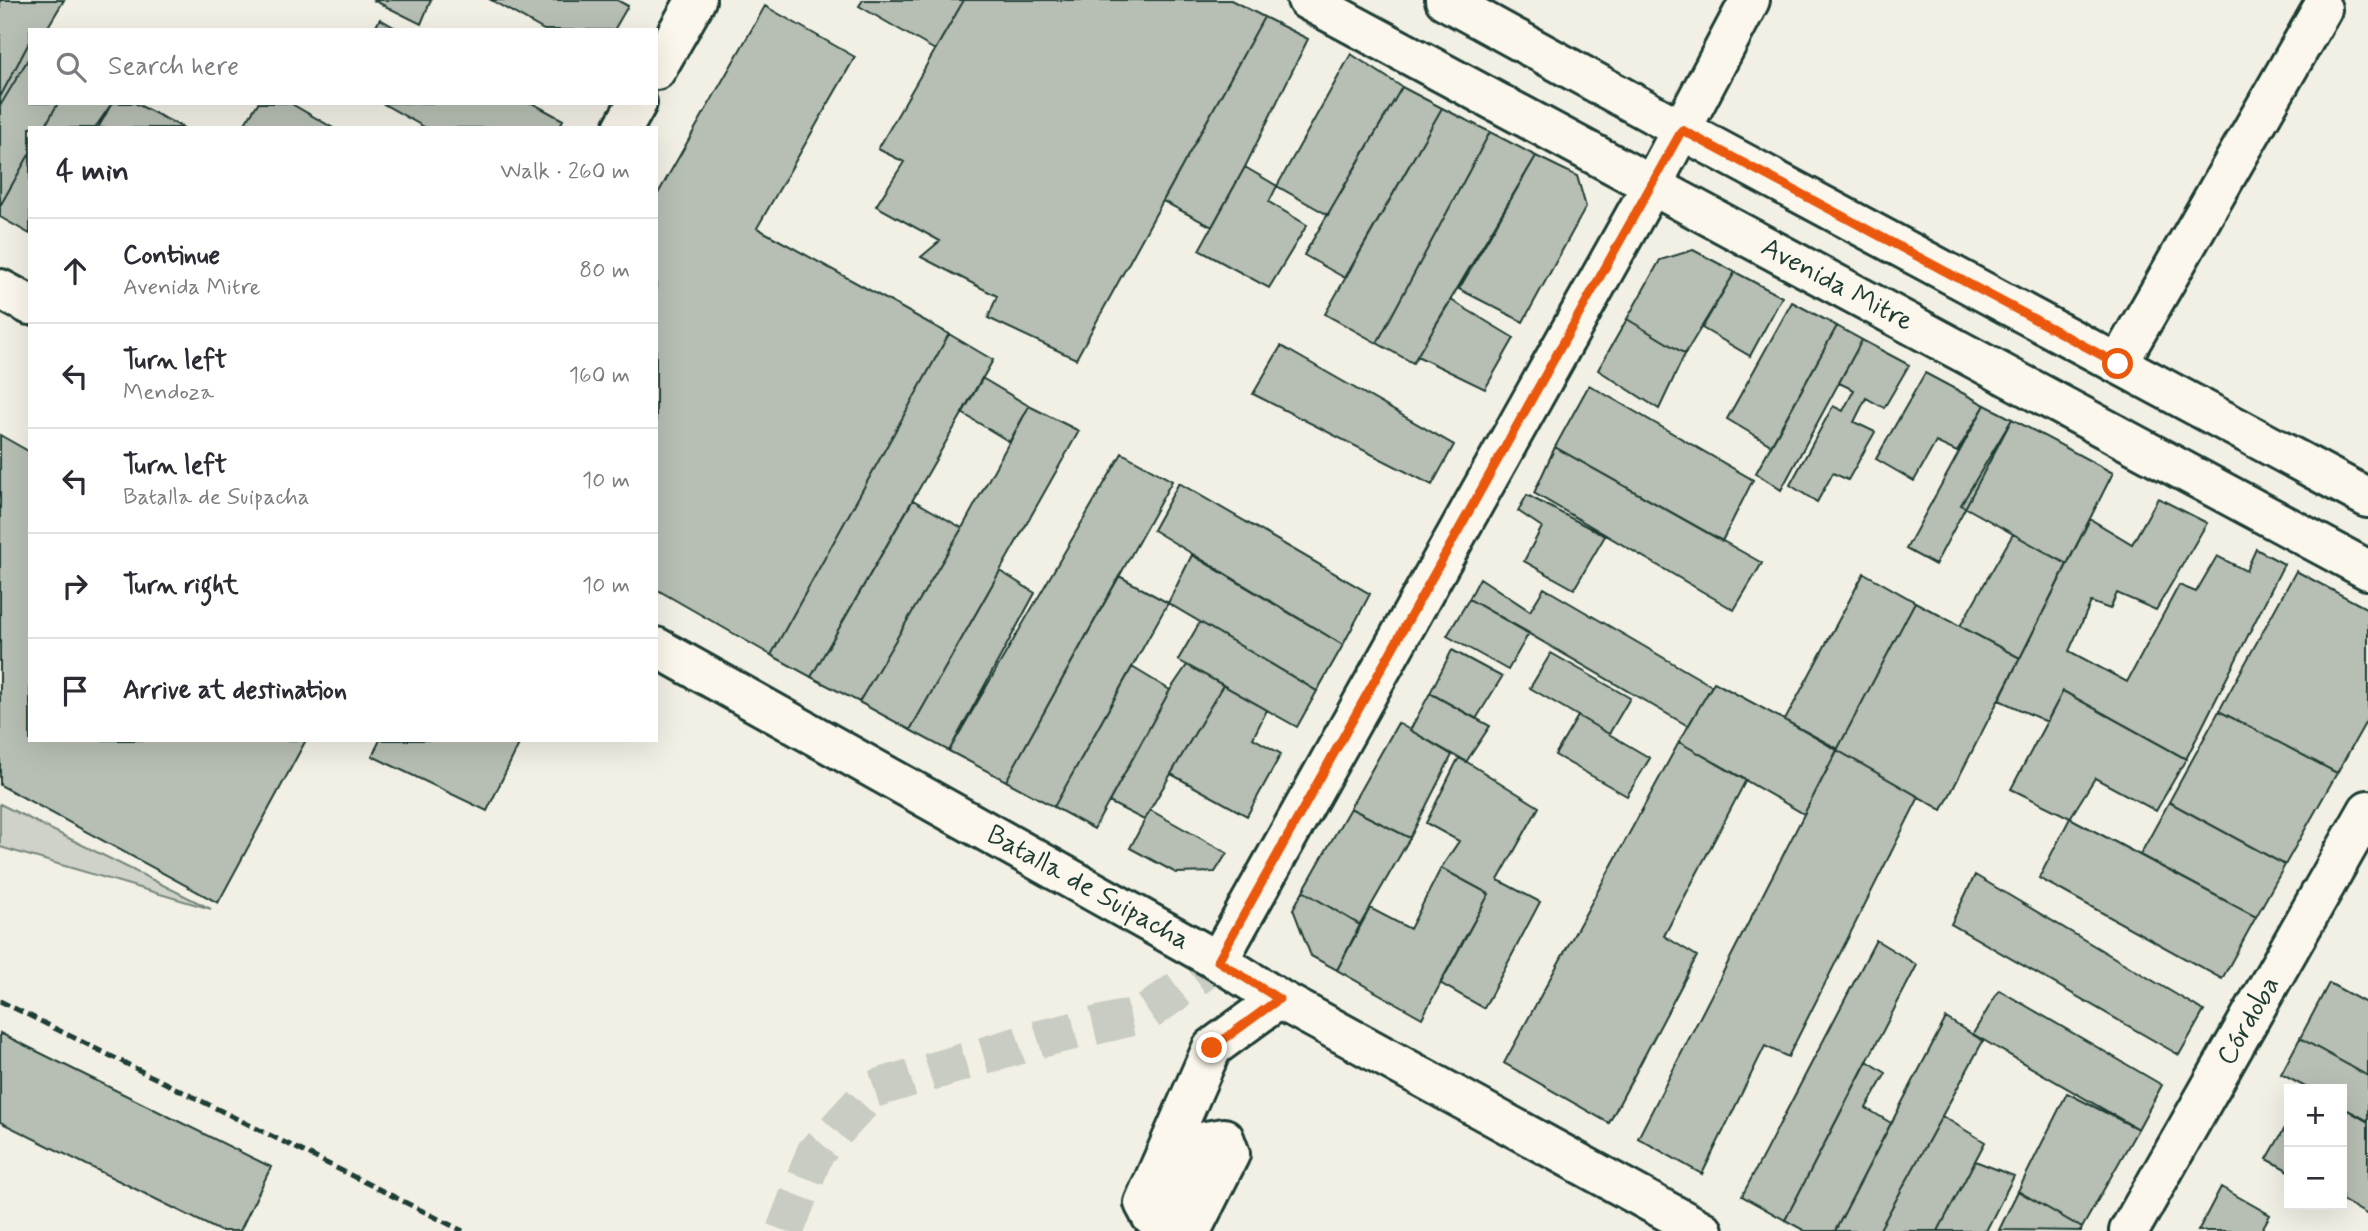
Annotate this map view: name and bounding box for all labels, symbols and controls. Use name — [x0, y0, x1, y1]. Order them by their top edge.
search box — [28, 28, 658, 105]
icon: search — [52, 48, 90, 86]
text: Search here — [108, 50, 239, 84]
text: 4 min — [56, 152, 129, 191]
text: Walk · 260 m — [500, 157, 630, 187]
street label: Avenida Mitre — [1754, 229, 1920, 341]
text: Continue — [123, 239, 220, 273]
icon: ahead — [56, 252, 94, 290]
text: 80 m — [579, 256, 630, 286]
text: Avenida Mitre — [123, 273, 261, 303]
text: Turn left — [123, 344, 227, 378]
route start — [2102, 348, 2133, 379]
icon: left — [56, 357, 94, 395]
text: 160 m — [569, 361, 630, 391]
text: Mendoza — [123, 378, 214, 408]
text: Turn left — [123, 449, 227, 483]
icon: left — [56, 462, 94, 500]
text: 10 m — [582, 466, 630, 496]
text: Batalla de Suipacha — [123, 483, 310, 513]
icon: right — [56, 567, 94, 605]
text: Turn right — [123, 569, 239, 603]
text: 10 m — [582, 571, 630, 601]
icon: arrive — [56, 672, 94, 710]
text: Arrive at destination — [123, 674, 347, 708]
street label: Batalla de Suipacha — [980, 817, 1196, 959]
street label: Córdoba — [2209, 970, 2289, 1072]
route end — [1196, 1032, 1227, 1063]
map controls — [2284, 1084, 2347, 1210]
button: + — [2284, 1084, 2347, 1147]
button: − — [2284, 1147, 2347, 1210]

